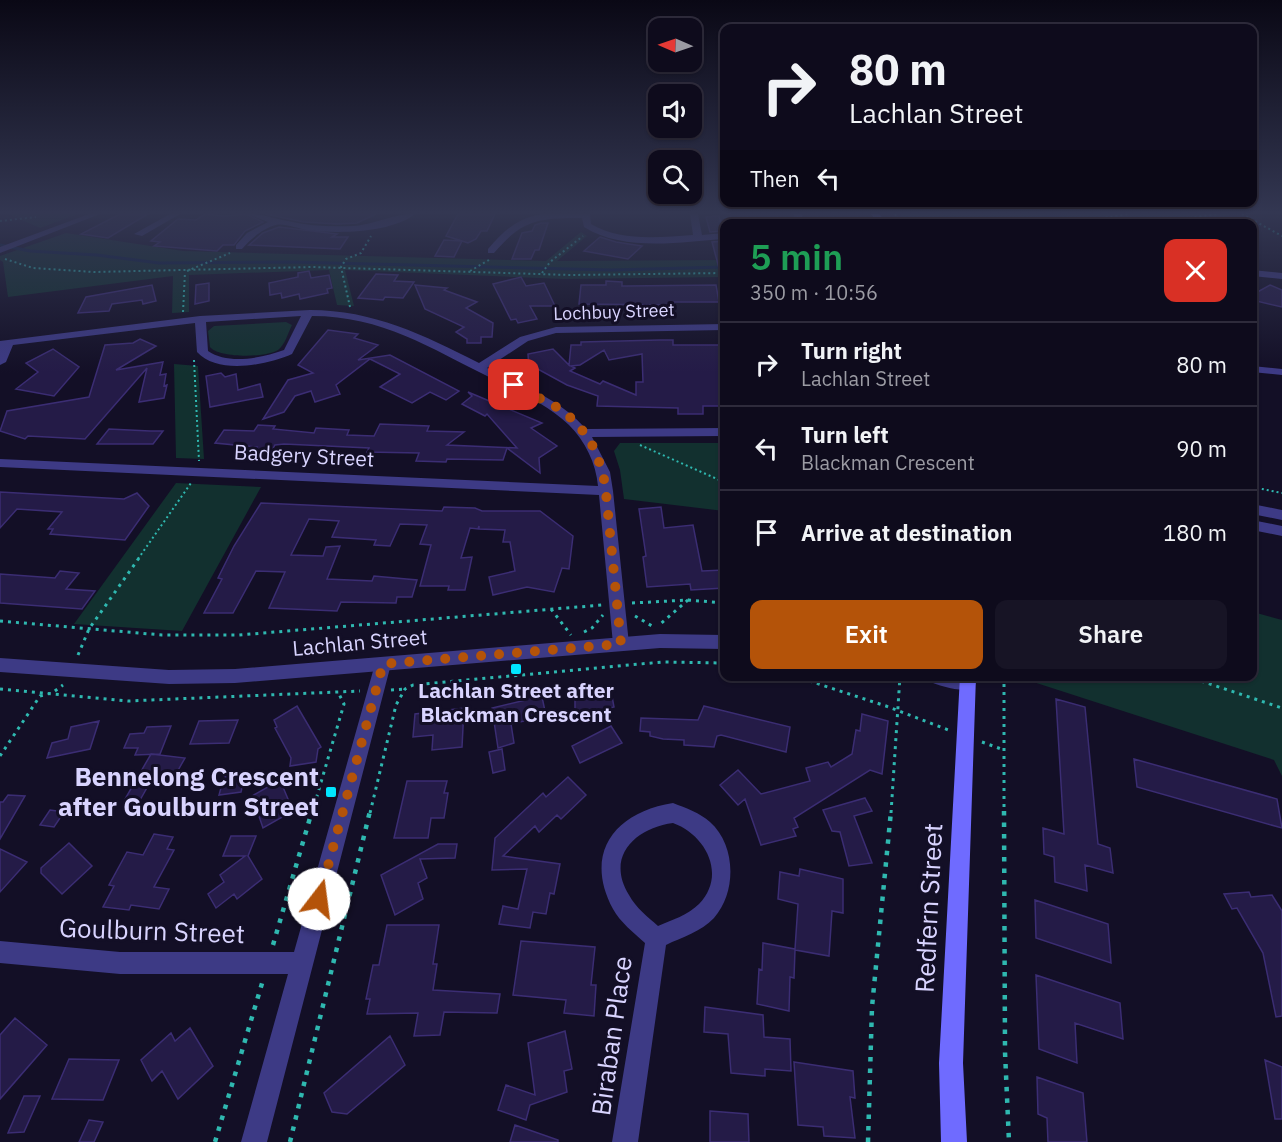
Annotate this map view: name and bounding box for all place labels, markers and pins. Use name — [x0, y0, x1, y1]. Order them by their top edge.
pin — [488, 359, 539, 410]
marker: Lachlan Street after Blackman Crescent — [509, 662, 523, 676]
place label: Lachlan Street after Blackman Crescent — [418, 676, 615, 728]
place label: Bennelong Crescent after Goulburn Street — [58, 759, 319, 823]
marker: Bennelong Crescent after Goulburn Street — [324, 785, 338, 799]

